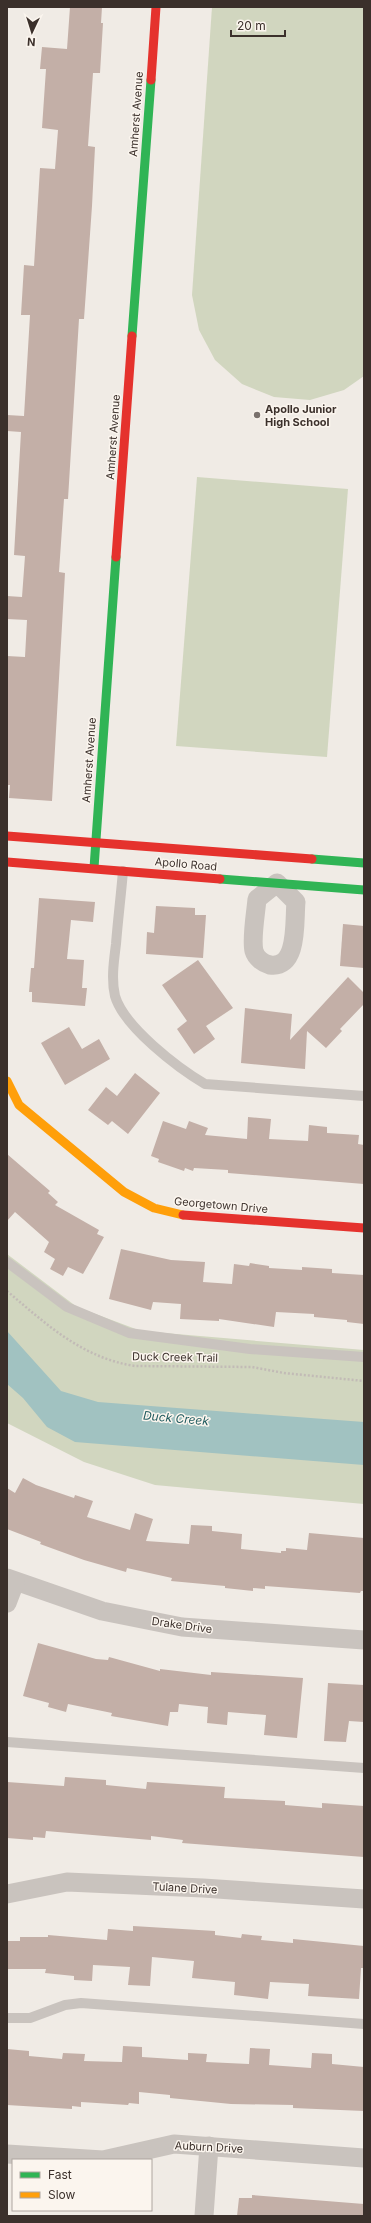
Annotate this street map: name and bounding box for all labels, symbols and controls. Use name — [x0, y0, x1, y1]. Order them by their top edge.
north arrow — [12, 12, 52, 52]
scale bar — [231, 12, 285, 38]
text: 20 m — [237, 18, 266, 33]
text: N — [27, 35, 36, 49]
street label: Amherst Avenue — [126, 71, 146, 157]
street label: Amherst Avenue — [103, 394, 123, 480]
place label: Apollo Junior High School — [265, 402, 337, 429]
marker: Apollo Junior High School — [252, 410, 262, 420]
street label: Amherst Avenue — [79, 717, 99, 803]
street label: Apollo Road — [154, 854, 218, 874]
street label: Georgetown Drive — [174, 1194, 268, 1216]
street label: Duck Creek Trail — [132, 1349, 218, 1365]
water label: Duck Creek — [142, 1408, 210, 1428]
street label: Drake Drive — [151, 1614, 213, 1636]
street label: Tulane Drive — [152, 1879, 218, 1897]
street label: Auburn Drive — [174, 2138, 244, 2156]
legend — [12, 2159, 152, 2211]
text: Fast — [48, 2167, 72, 2182]
text: Slow — [48, 2187, 76, 2202]

